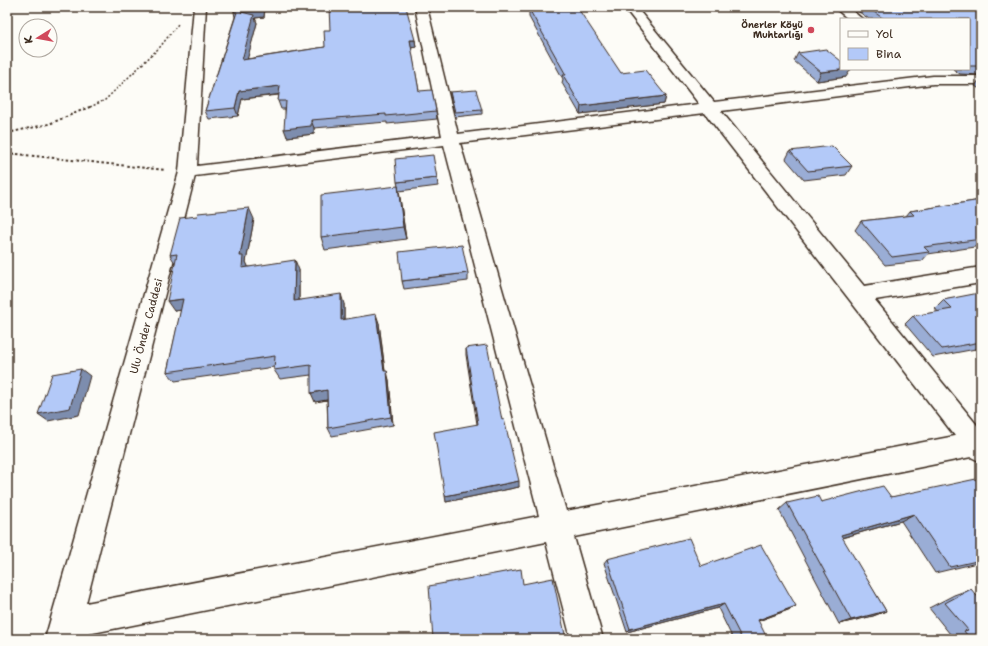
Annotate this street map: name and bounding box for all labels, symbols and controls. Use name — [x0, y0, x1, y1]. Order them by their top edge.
north arrow — [18, 18, 58, 58]
legend — [840, 18, 970, 70]
place label: Önerler Köyü Muhtarlığı — [741, 19, 803, 41]
marker: Önerler Köyü Muhtarlığı — [806, 25, 816, 35]
text: Yol — [876, 26, 893, 42]
text: K — [21, 34, 37, 45]
text: Bina — [876, 46, 902, 62]
street label: Ulu Önder Caddesi — [126, 277, 166, 376]

